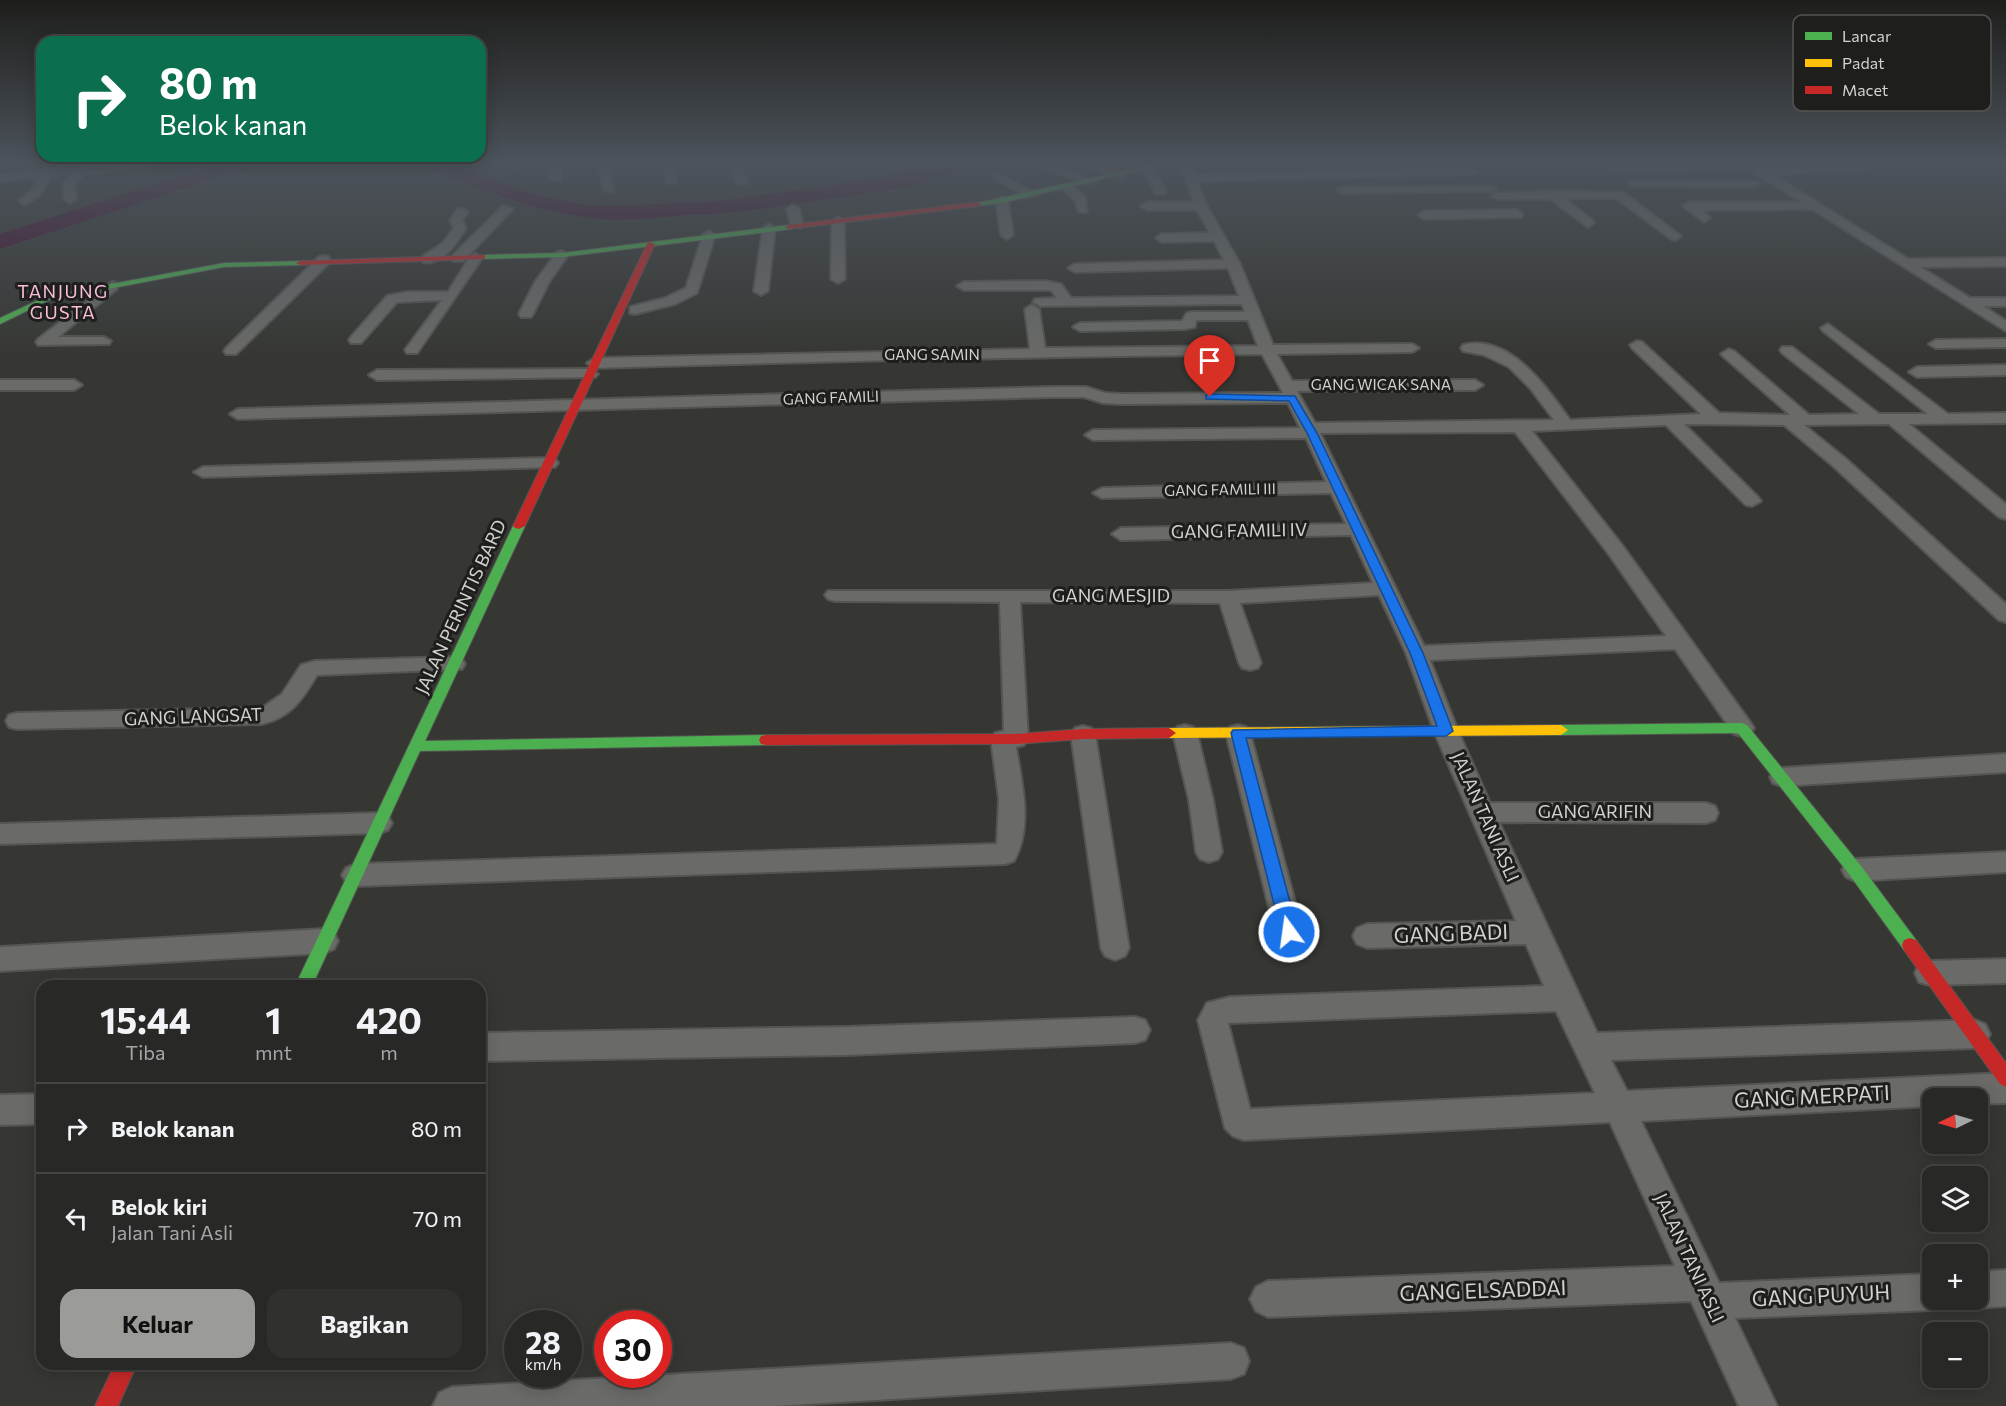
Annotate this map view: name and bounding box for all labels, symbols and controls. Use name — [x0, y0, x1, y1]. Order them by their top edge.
legend — [1793, 15, 1991, 111]
text: Lancar — [1842, 26, 1892, 45]
text: Padat — [1842, 53, 1885, 72]
text: 80 m — [159, 56, 258, 108]
icon: right — [60, 60, 138, 138]
text: Macet — [1842, 80, 1889, 99]
text: Belok kanan — [159, 108, 307, 141]
district label: TANJUNG GUSTA — [17, 280, 109, 323]
pin — [1184, 335, 1235, 397]
icon: arrive — [1193, 344, 1226, 377]
street label: GANG SAMIN — [884, 345, 980, 363]
street label: GANG WICAK SANA — [1311, 375, 1451, 393]
street label: GANG FAMILI — [783, 386, 879, 408]
street label: GANG FAMILI III — [1164, 479, 1276, 499]
street label: JALAN PERINTIS BARD — [410, 516, 510, 697]
street label: GANG FAMILI IV — [1171, 518, 1307, 542]
street label: GANG MESJID — [1052, 584, 1170, 606]
street label: GANG LANGSAT — [123, 703, 262, 729]
street label: JALAN TANI ASLI — [1447, 748, 1524, 885]
street label: GANG ARIFIN — [1538, 800, 1652, 822]
position arrow — [1257, 900, 1321, 964]
street label: GANG BADI — [1393, 918, 1509, 947]
text: 15:44 — [100, 997, 191, 1041]
text: 1 — [265, 997, 282, 1041]
text: 420 — [356, 997, 422, 1041]
text: Tiba — [125, 1040, 166, 1064]
text: mnt — [255, 1040, 292, 1064]
text: m — [380, 1040, 398, 1064]
street label: GANG MERPATI — [1733, 1079, 1890, 1112]
north arrow — [1922, 1088, 1988, 1154]
map controls — [1922, 1088, 1988, 1388]
icon: right — [60, 1112, 93, 1145]
text: Belok kanan — [111, 1115, 234, 1142]
text: 80 m — [411, 1115, 462, 1142]
button: layers — [1922, 1166, 1988, 1232]
street label: JALAN TANI ASLI — [1650, 1189, 1729, 1326]
text: Belok kiri — [111, 1193, 207, 1220]
icon: left — [60, 1202, 93, 1235]
text: 70 m — [413, 1205, 462, 1232]
text: Jalan Tani Asli — [111, 1220, 233, 1244]
button: + — [1922, 1244, 1988, 1310]
street label: GANG ELSADDAI — [1399, 1274, 1567, 1305]
street label: GANG PUYUH — [1751, 1278, 1891, 1311]
button: Keluar — [60, 1289, 255, 1358]
button: Bagikan — [267, 1289, 462, 1358]
speed limit sign: 30 — [594, 1310, 672, 1388]
button: − — [1922, 1322, 1988, 1388]
text: 28 — [525, 1323, 561, 1360]
text: km/h — [525, 1355, 561, 1373]

